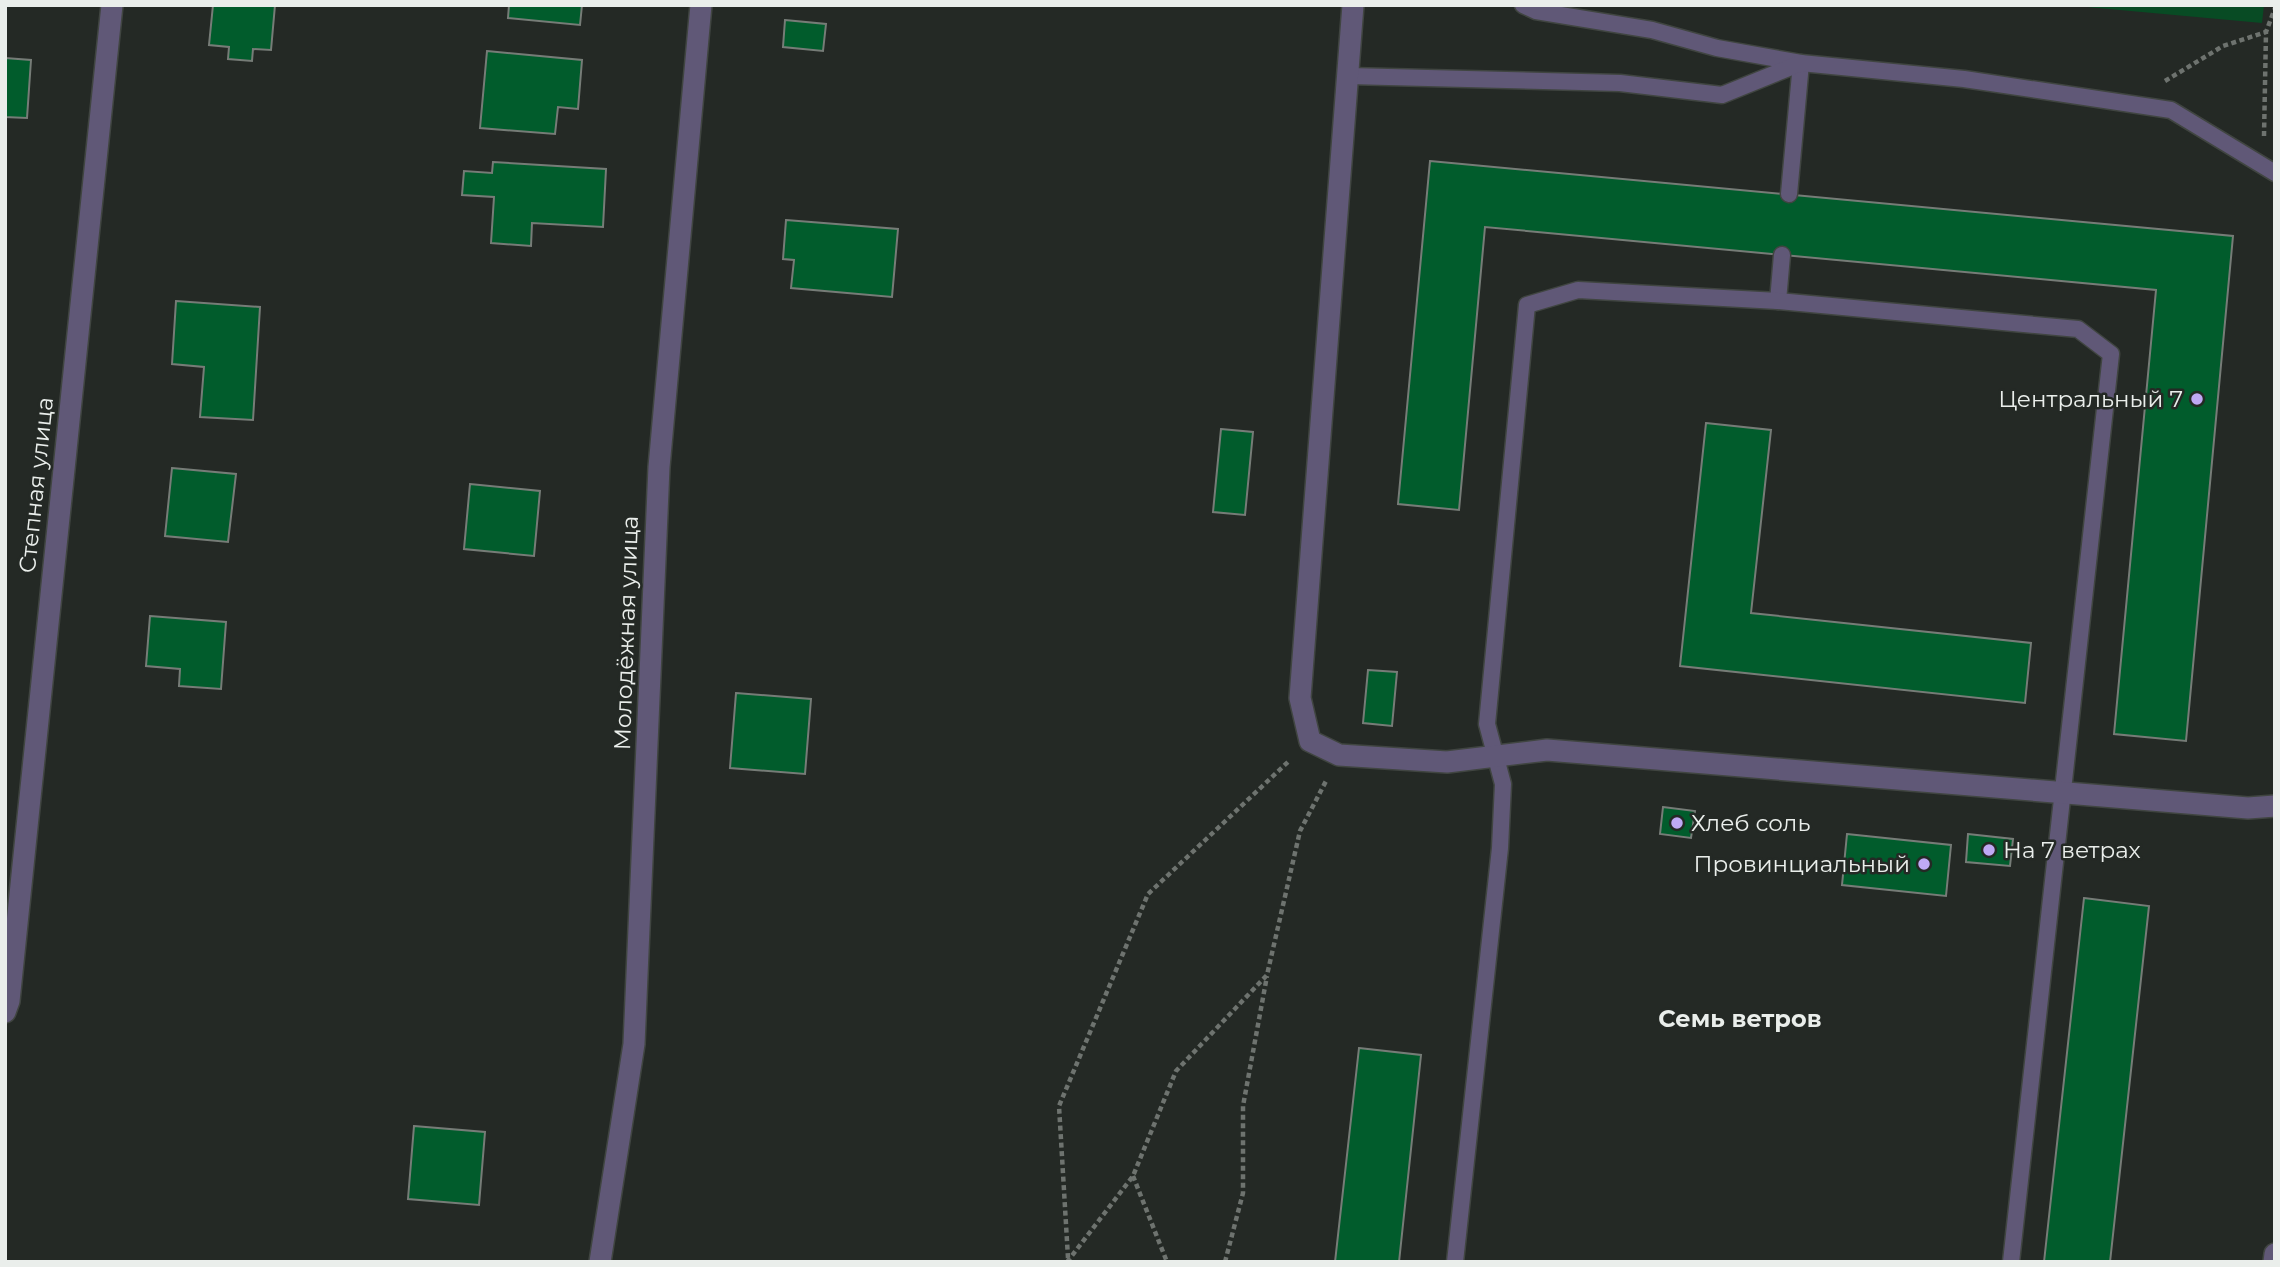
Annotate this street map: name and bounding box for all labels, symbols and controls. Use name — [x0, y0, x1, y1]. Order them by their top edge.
place label: Центральный 7 — [1998, 385, 2183, 413]
marker: Центральный 7 — [2189, 391, 2205, 407]
street label: Степная улица — [13, 396, 59, 574]
street label: Молодёжная улица — [608, 515, 644, 751]
place label: Хлеб соль — [1691, 809, 1810, 837]
marker: Хлеб соль — [1669, 815, 1685, 831]
place label: На 7 ветрах — [2003, 836, 2141, 864]
marker: На 7 ветрах — [1981, 842, 1997, 858]
place label: Провинциальный — [1693, 850, 1910, 878]
marker: Провинциальный — [1916, 856, 1932, 872]
district label: Семь ветров — [1658, 1004, 1822, 1033]

